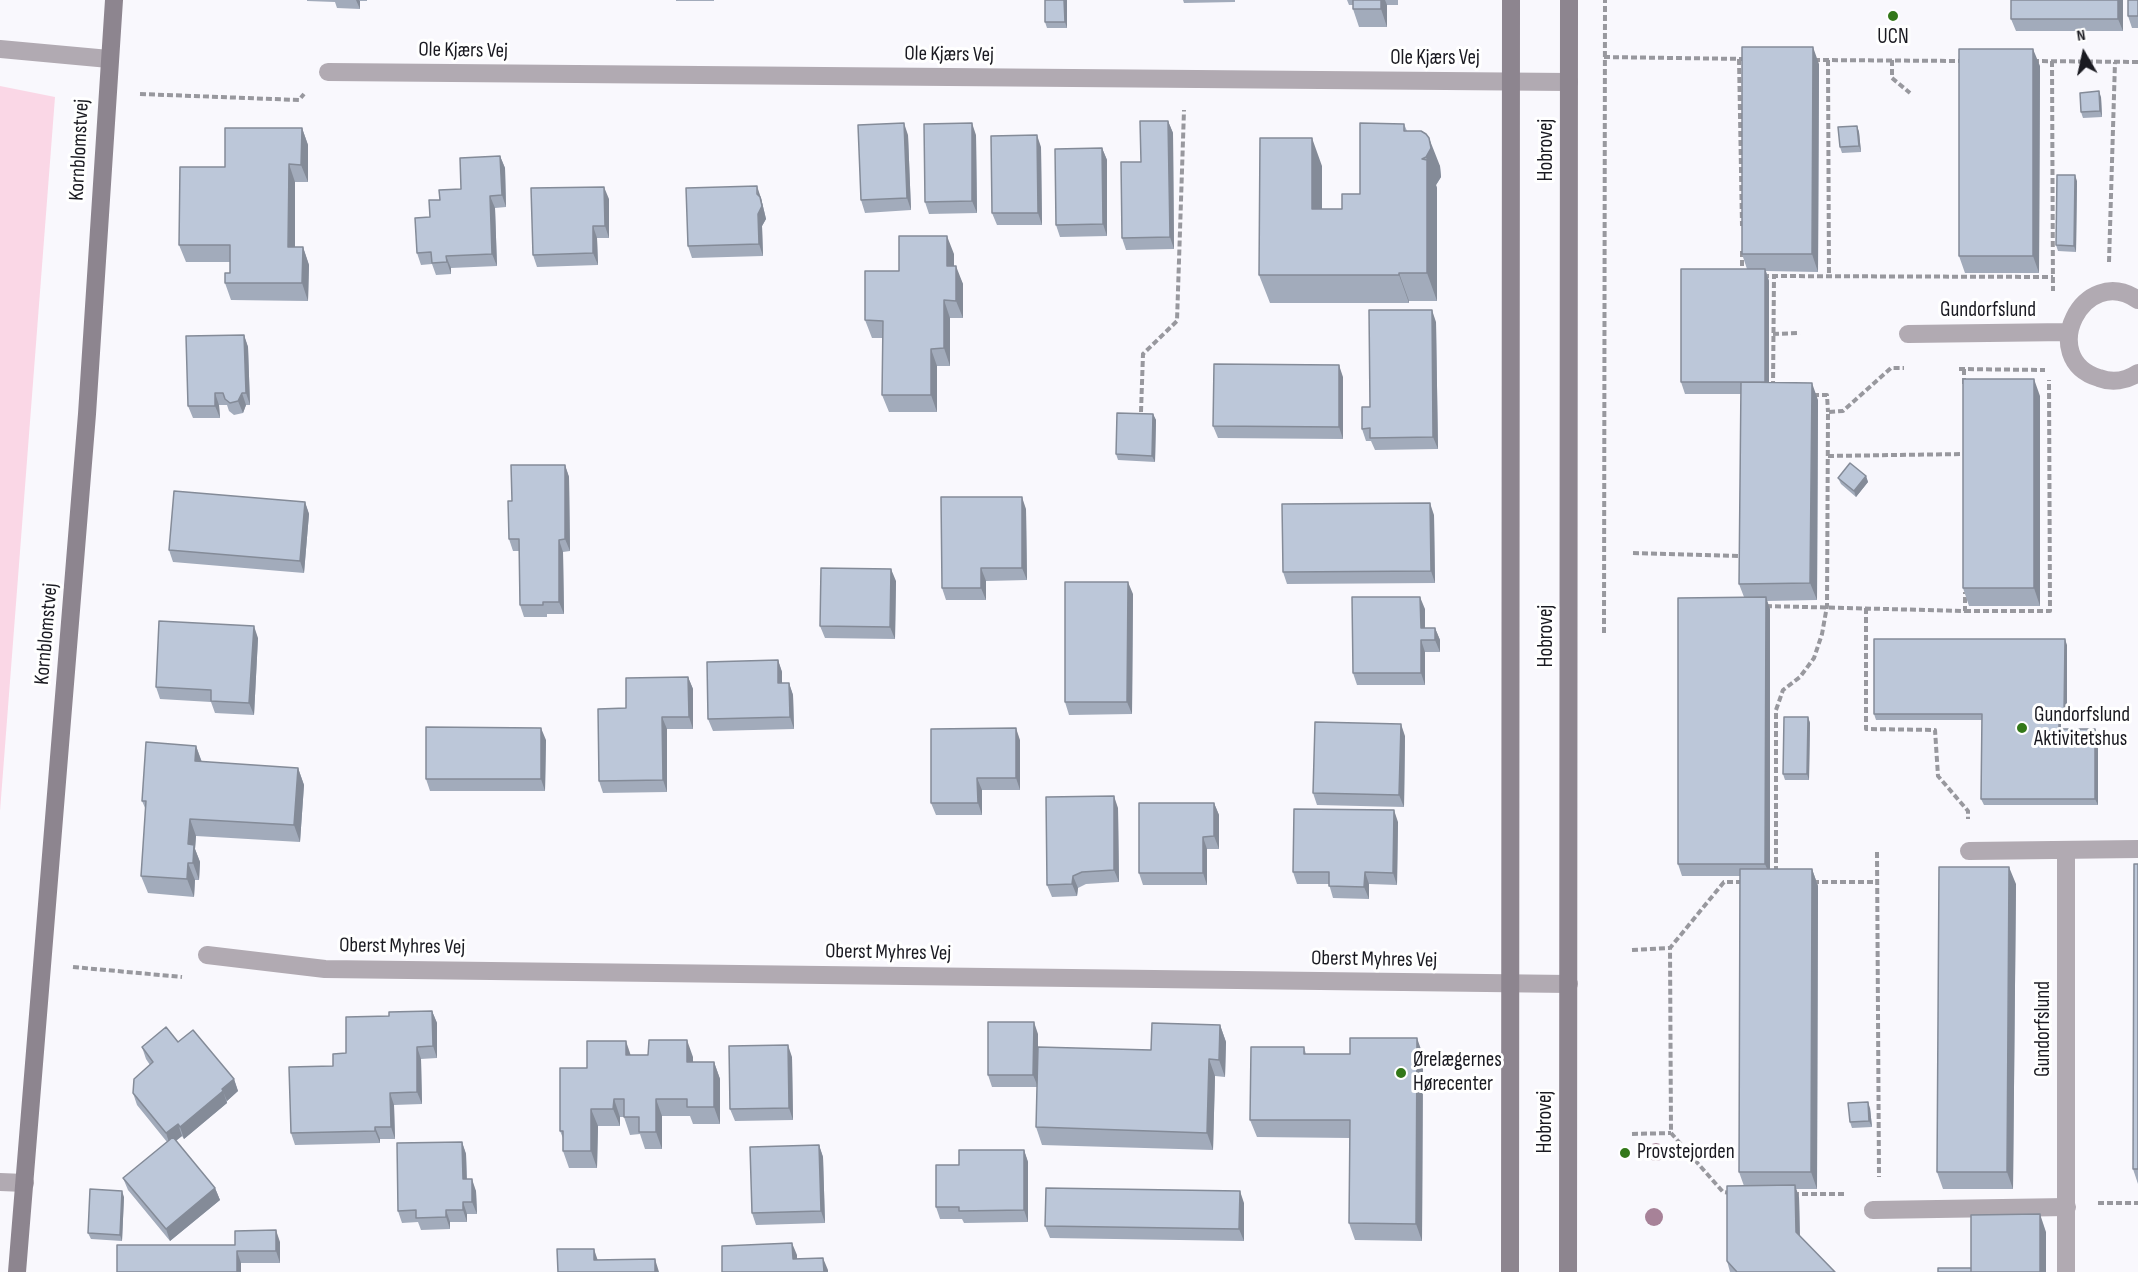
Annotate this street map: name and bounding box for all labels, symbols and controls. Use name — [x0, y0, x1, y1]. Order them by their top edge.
marker: UCN — [1886, 9, 1900, 23]
north arrow — [2054, 24, 2114, 84]
place label: UCN — [1877, 25, 1909, 51]
text: N — [2075, 26, 2087, 46]
street label: Ole Kjærs Vej — [418, 38, 508, 64]
street label: Ole Kjærs Vej — [904, 42, 994, 68]
street label: Ole Kjærs Vej — [1390, 46, 1480, 72]
street label: Kornblomstvej — [65, 98, 95, 202]
street label: Hobrovej — [1534, 119, 1560, 181]
street label: Gundorfslund — [1940, 298, 2036, 324]
street label: Kornblomstvej — [30, 582, 64, 686]
street label: Hobrovej — [1534, 605, 1560, 667]
place label: Gundorfslund Aktivitetshus — [2034, 703, 2130, 753]
marker: Gundorfslund Aktivitetshus — [2015, 721, 2029, 735]
street label: Oberst Myhres Vej — [339, 933, 465, 961]
street label: Oberst Myhres Vej — [825, 939, 951, 967]
street label: Oberst Myhres Vej — [1311, 946, 1437, 974]
street label: Gundorfslund — [2031, 981, 2057, 1077]
place label: Ørelægernes Hørecenter — [1413, 1048, 1502, 1098]
marker: Ørelægernes Hørecenter — [1394, 1066, 1408, 1080]
street label: Hobrovej — [1533, 1091, 1559, 1153]
place label: Provstejorden — [1637, 1140, 1735, 1166]
marker: Provstejorden — [1618, 1146, 1632, 1160]

